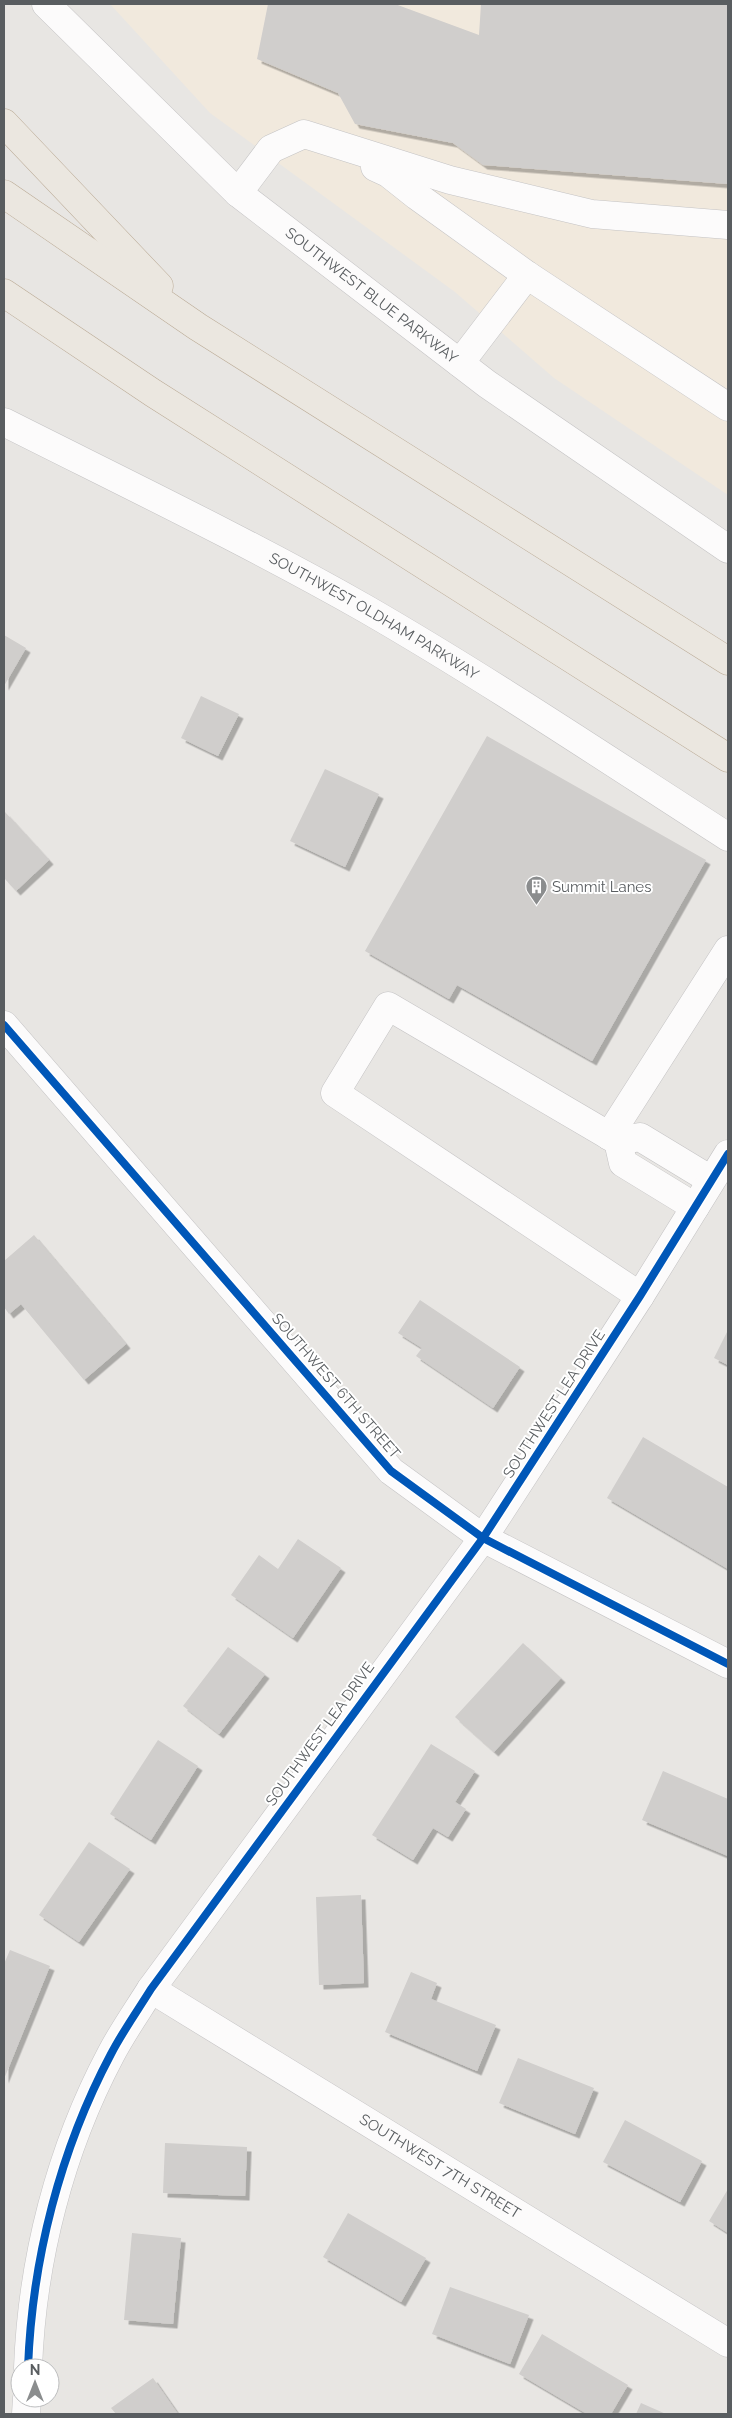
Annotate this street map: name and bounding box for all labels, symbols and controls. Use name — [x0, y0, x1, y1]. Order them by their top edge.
street label: SOUTHWEST BLUE PARKWAY — [282, 224, 462, 368]
street label: SOUTHWEST OLDHAM PARKWAY — [266, 549, 482, 684]
building icon: Summit Lanes — [524, 875, 548, 906]
place label: Summit Lanes — [552, 878, 651, 896]
street label: SOUTHWEST 6TH STREET — [268, 1310, 404, 1462]
street label: SOUTHWEST LEA DRIVE — [499, 1326, 609, 1482]
street label: SOUTHWEST LEA DRIVE — [262, 1659, 378, 1809]
street label: SOUTHWEST 7TH STREET — [356, 2110, 524, 2223]
north arrow — [10, 2358, 60, 2408]
text: N — [30, 2362, 40, 2378]

